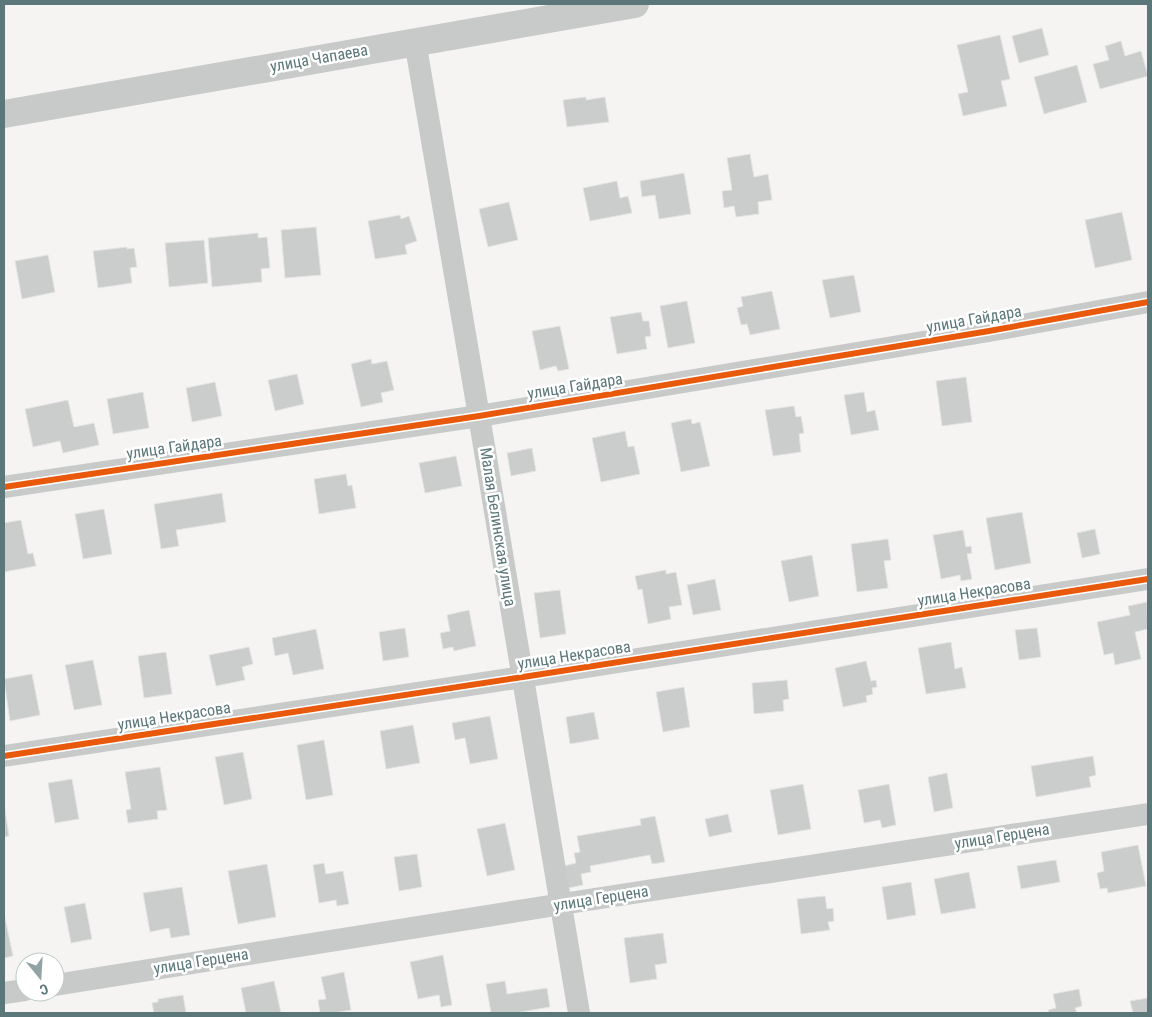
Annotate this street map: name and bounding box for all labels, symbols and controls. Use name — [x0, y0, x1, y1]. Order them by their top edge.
street label: улица Чапаева — [269, 40, 369, 76]
street label: улица Гайдара — [925, 301, 1023, 337]
street label: улица Гайдара — [526, 369, 624, 403]
street label: улица Гайдара — [125, 431, 223, 463]
street label: Малая Белинская улица — [476, 446, 520, 608]
street label: улица Некрасова — [916, 574, 1032, 610]
street label: улица Некрасова — [516, 637, 632, 673]
street label: улица Некрасова — [116, 698, 232, 734]
street label: улица Герцена — [953, 819, 1051, 853]
street label: улица Герцена — [552, 881, 650, 915]
street label: улица Герцена — [152, 944, 250, 978]
north arrow — [15, 952, 65, 1002]
text: С — [38, 981, 50, 998]

